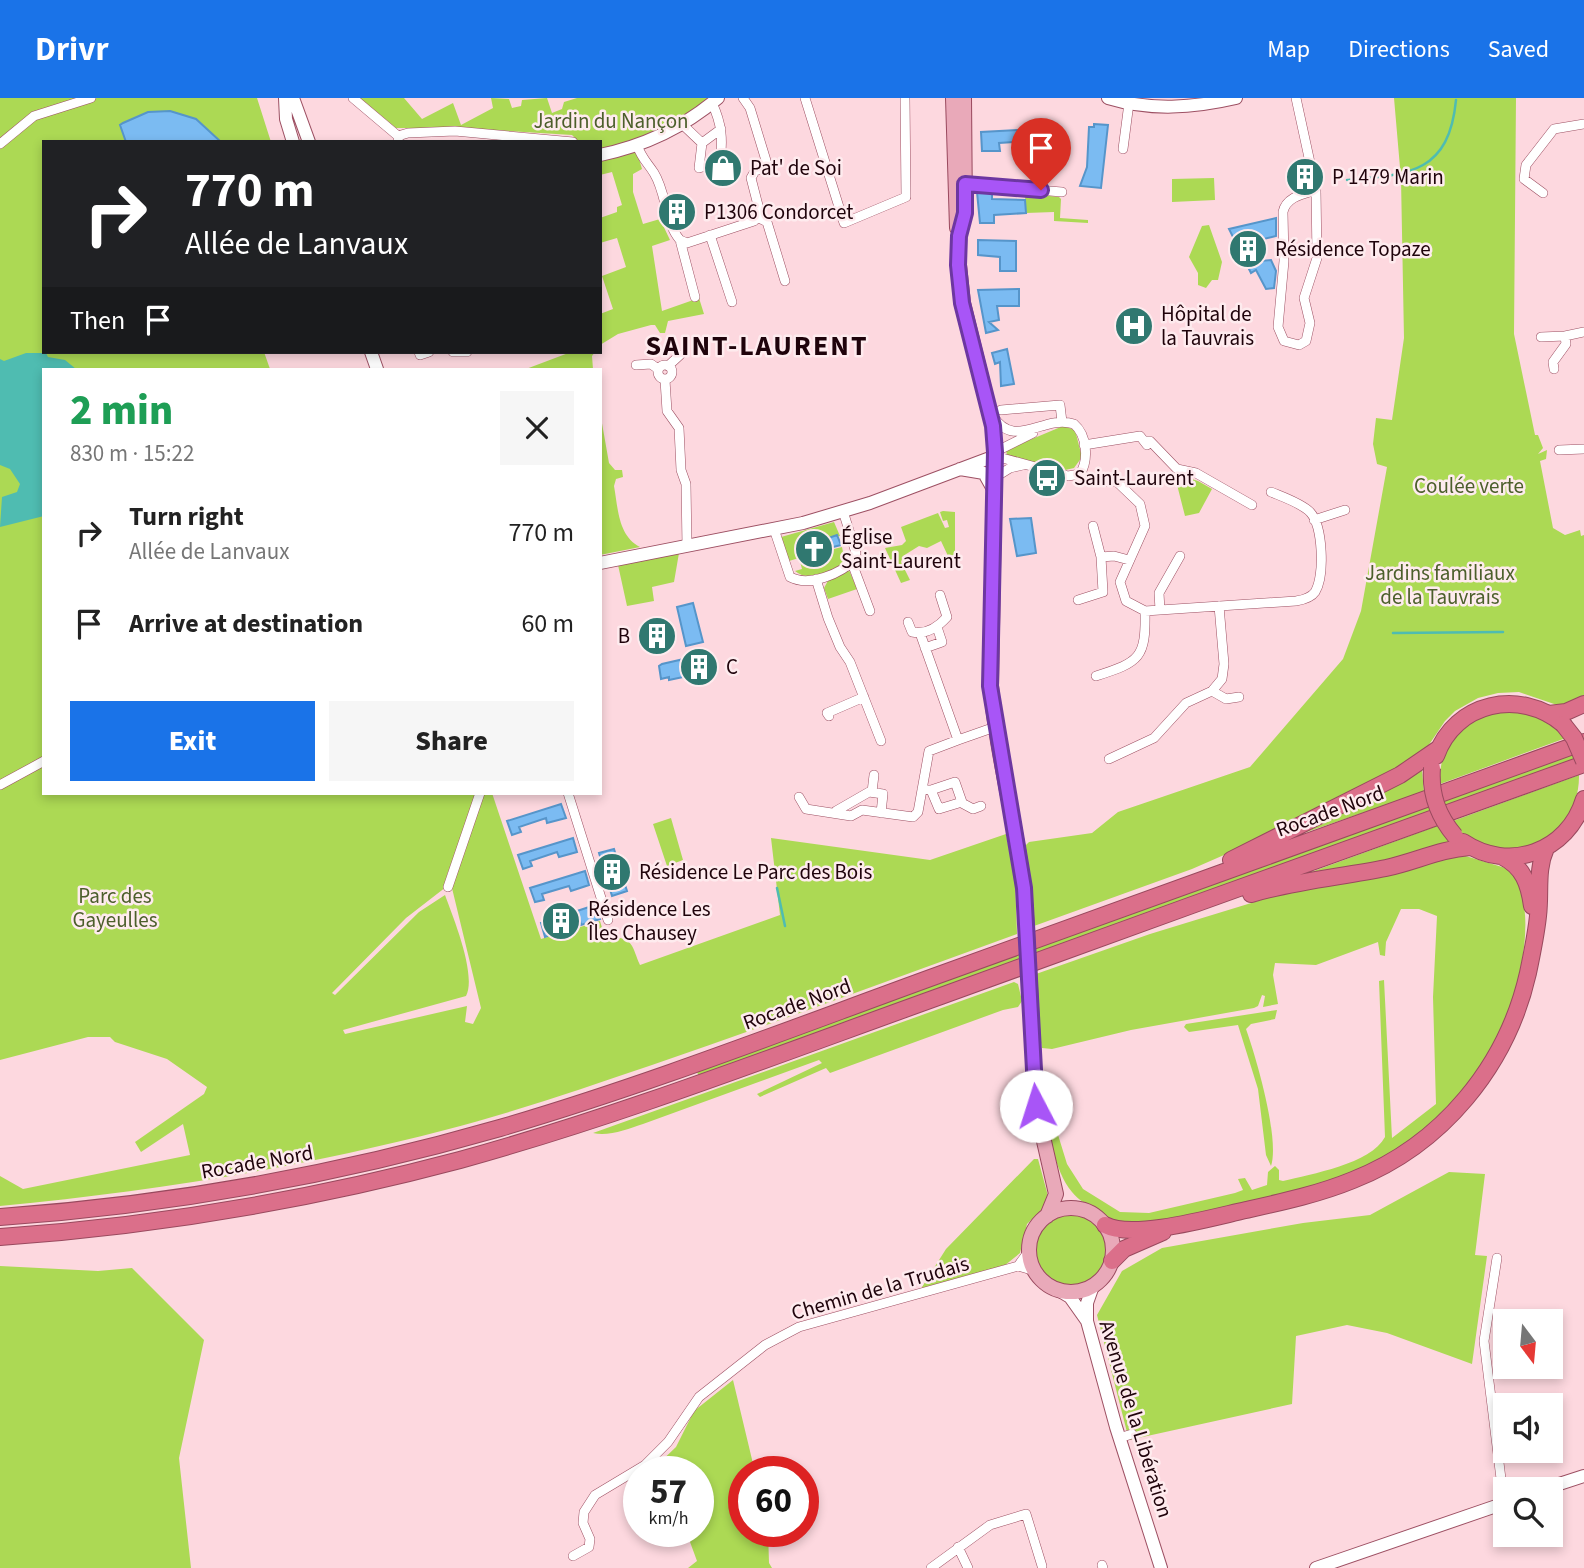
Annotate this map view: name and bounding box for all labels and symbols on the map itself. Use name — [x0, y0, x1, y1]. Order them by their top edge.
park label: Jardin du Nançon — [533, 106, 689, 136]
pin — [1011, 118, 1071, 190]
shop icon: Pat' de Soi — [702, 147, 744, 189]
place label: Pat' de Soi — [750, 153, 842, 183]
building icon: P 1479 Marin — [1284, 156, 1326, 198]
place label: P 1479 Marin — [1332, 162, 1444, 192]
building icon: P1306 Condorcet — [656, 191, 698, 233]
place label: P1306 Condorcet — [704, 197, 853, 227]
building icon: Résidence Topaze — [1227, 228, 1269, 270]
place label: Résidence Topaze — [1275, 234, 1431, 264]
place label: Hôpital de la Tauvrais — [1161, 299, 1254, 353]
hospital icon: Hôpital de la Tauvrais — [1113, 305, 1155, 347]
district label: SAINT-LAURENT — [645, 326, 869, 366]
bus stop icon: Saint-Laurent — [1026, 457, 1068, 499]
place label: Saint-Laurent — [1074, 463, 1194, 493]
park label: Coulée verte — [1414, 471, 1524, 501]
place label: Église Saint-Laurent — [841, 522, 961, 576]
church icon: Église Saint-Laurent — [793, 528, 835, 570]
park label: Jardins familiaux de la Tauvrais — [1365, 558, 1516, 612]
building icon: B — [636, 615, 678, 657]
place label: B — [618, 621, 630, 651]
building icon: C — [678, 646, 720, 688]
place label: C — [726, 652, 738, 682]
street label: Rocade Nord — [1272, 778, 1388, 844]
building icon: Résidence Le Parc des Bois — [591, 851, 633, 893]
place label: Résidence Le Parc des Bois — [639, 857, 872, 887]
park label: Parc des Gayeulles — [72, 881, 158, 935]
place label: Résidence Les Îles Chausey — [587, 894, 711, 948]
building icon: Résidence Les Îles Chausey — [540, 900, 582, 942]
street label: Rocade Nord — [739, 971, 855, 1037]
position arrow — [999, 1069, 1073, 1143]
street label: Rocade Nord — [199, 1137, 315, 1187]
street label: Chemin de la Trudais — [788, 1248, 973, 1328]
north arrow — [1493, 1309, 1563, 1379]
street label: Avenue de la Libération — [1092, 1317, 1180, 1521]
speed limit sign: 60 — [728, 1456, 819, 1547]

